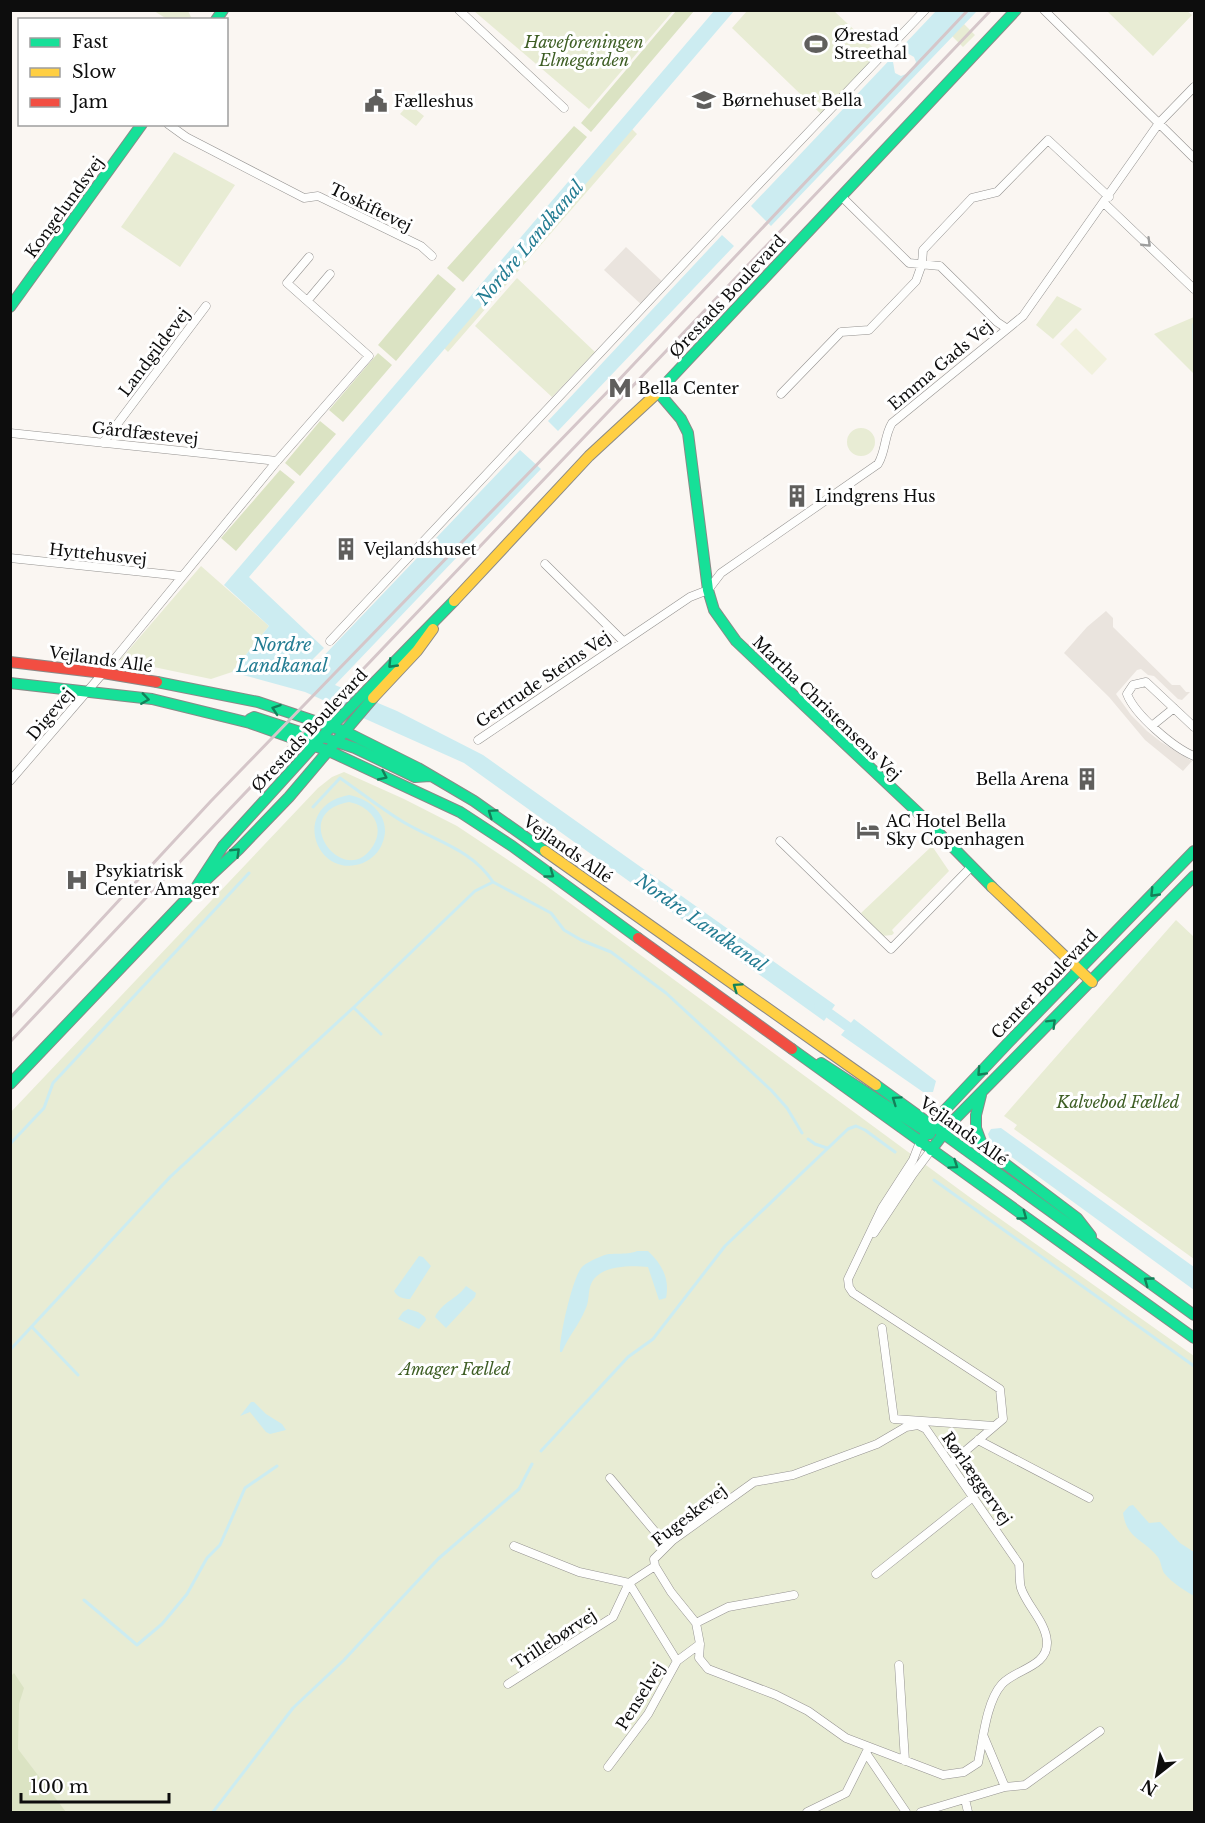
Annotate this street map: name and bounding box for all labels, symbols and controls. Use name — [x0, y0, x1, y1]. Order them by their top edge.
legend — [18, 18, 228, 126]
place label: Ørestad Streethal — [834, 25, 907, 63]
text: Fast — [72, 31, 109, 53]
sports icon: Ørestad Streethal — [803, 31, 829, 57]
park label: Haveforeningen Elmegården — [523, 32, 644, 70]
text: Slow — [72, 61, 117, 83]
school or university icon: Børnehuset Bella — [691, 87, 717, 113]
public building icon: Fælleshus — [363, 88, 389, 114]
place label: Børnehuset Bella — [722, 90, 862, 110]
text: Jam — [70, 91, 108, 113]
place label: Fælleshus — [394, 91, 474, 111]
street label: Kongelundsvej — [21, 152, 107, 262]
water label: Nordre Landkanal — [471, 176, 589, 310]
street label: Toskiftevej — [327, 178, 415, 236]
street label: Ørestads Boulevard — [665, 230, 789, 362]
one-way arrow — [1139, 236, 1150, 247]
street label: Landgildevej — [114, 304, 194, 400]
street label: Emma Gads Vej — [884, 316, 996, 414]
metro station icon: Bella Center — [607, 375, 633, 401]
place label: Bella Center — [638, 378, 739, 398]
street label: Gårdfæstevej — [91, 417, 199, 449]
building icon: Lindgrens Hus — [784, 483, 810, 509]
place label: Lindgrens Hus — [815, 486, 935, 506]
building icon: Vejlandshuset — [333, 536, 359, 562]
street label: Hyttehusvej — [48, 539, 148, 569]
place label: Vejlandshuset — [363, 539, 477, 559]
street label: Gertrude Steins Vej — [472, 627, 614, 731]
street label: Martha Christensens Vej — [749, 632, 905, 784]
water label: Nordre Landkanal — [235, 634, 328, 677]
street label: Vejlands Allé — [47, 642, 154, 676]
one-way arrow — [388, 657, 399, 667]
street label: Ørestads Boulevard — [247, 664, 371, 796]
street label: Digevej — [23, 684, 77, 744]
one-way arrow — [140, 692, 150, 704]
one-way arrow — [271, 703, 281, 716]
building icon: Bella Arena — [1074, 766, 1100, 792]
one-way arrow — [376, 768, 387, 780]
place label: Bella Arena — [976, 769, 1069, 789]
one-way arrow — [487, 809, 498, 820]
street label: Vejlands Allé — [519, 810, 616, 887]
place label: AC Hotel Bella Sky Copenhagen — [885, 811, 1024, 849]
hotel icon: AC Hotel Bella Sky Copenhagen — [855, 817, 881, 843]
one-way arrow — [229, 848, 239, 859]
place label: Psykiatrisk Center Amager — [95, 861, 219, 899]
hospital icon: Psykiatrisk Center Amager — [64, 867, 90, 893]
one-way arrow — [544, 867, 555, 878]
water label: Nordre Landkanal — [630, 869, 771, 977]
one-way arrow — [1150, 885, 1161, 896]
street label: Center Boulevard — [987, 925, 1101, 1043]
one-way arrow — [732, 983, 743, 994]
one-way arrow — [1044, 1019, 1055, 1030]
one-way arrow — [977, 1065, 988, 1076]
street label: Vejlands Allé — [915, 1092, 1012, 1170]
park label: Kalvebod Fælled — [1056, 1092, 1180, 1112]
one-way arrow — [891, 1096, 902, 1107]
one-way arrow — [947, 1158, 958, 1169]
one-way arrow — [1017, 1208, 1028, 1219]
one-way arrow — [1143, 1277, 1154, 1288]
park label: Amager Fælled — [397, 1359, 511, 1379]
street label: Rørlæggervej — [938, 1428, 1016, 1528]
street label: Fugeskevej — [648, 1480, 730, 1550]
street label: Trillebørvej — [508, 1604, 600, 1674]
street label: Penselvej — [611, 1659, 669, 1733]
north arrow — [1127, 1745, 1187, 1805]
scale bar — [21, 1766, 170, 1804]
text: N — [1138, 1775, 1161, 1800]
text: 100 m — [30, 1776, 88, 1798]

